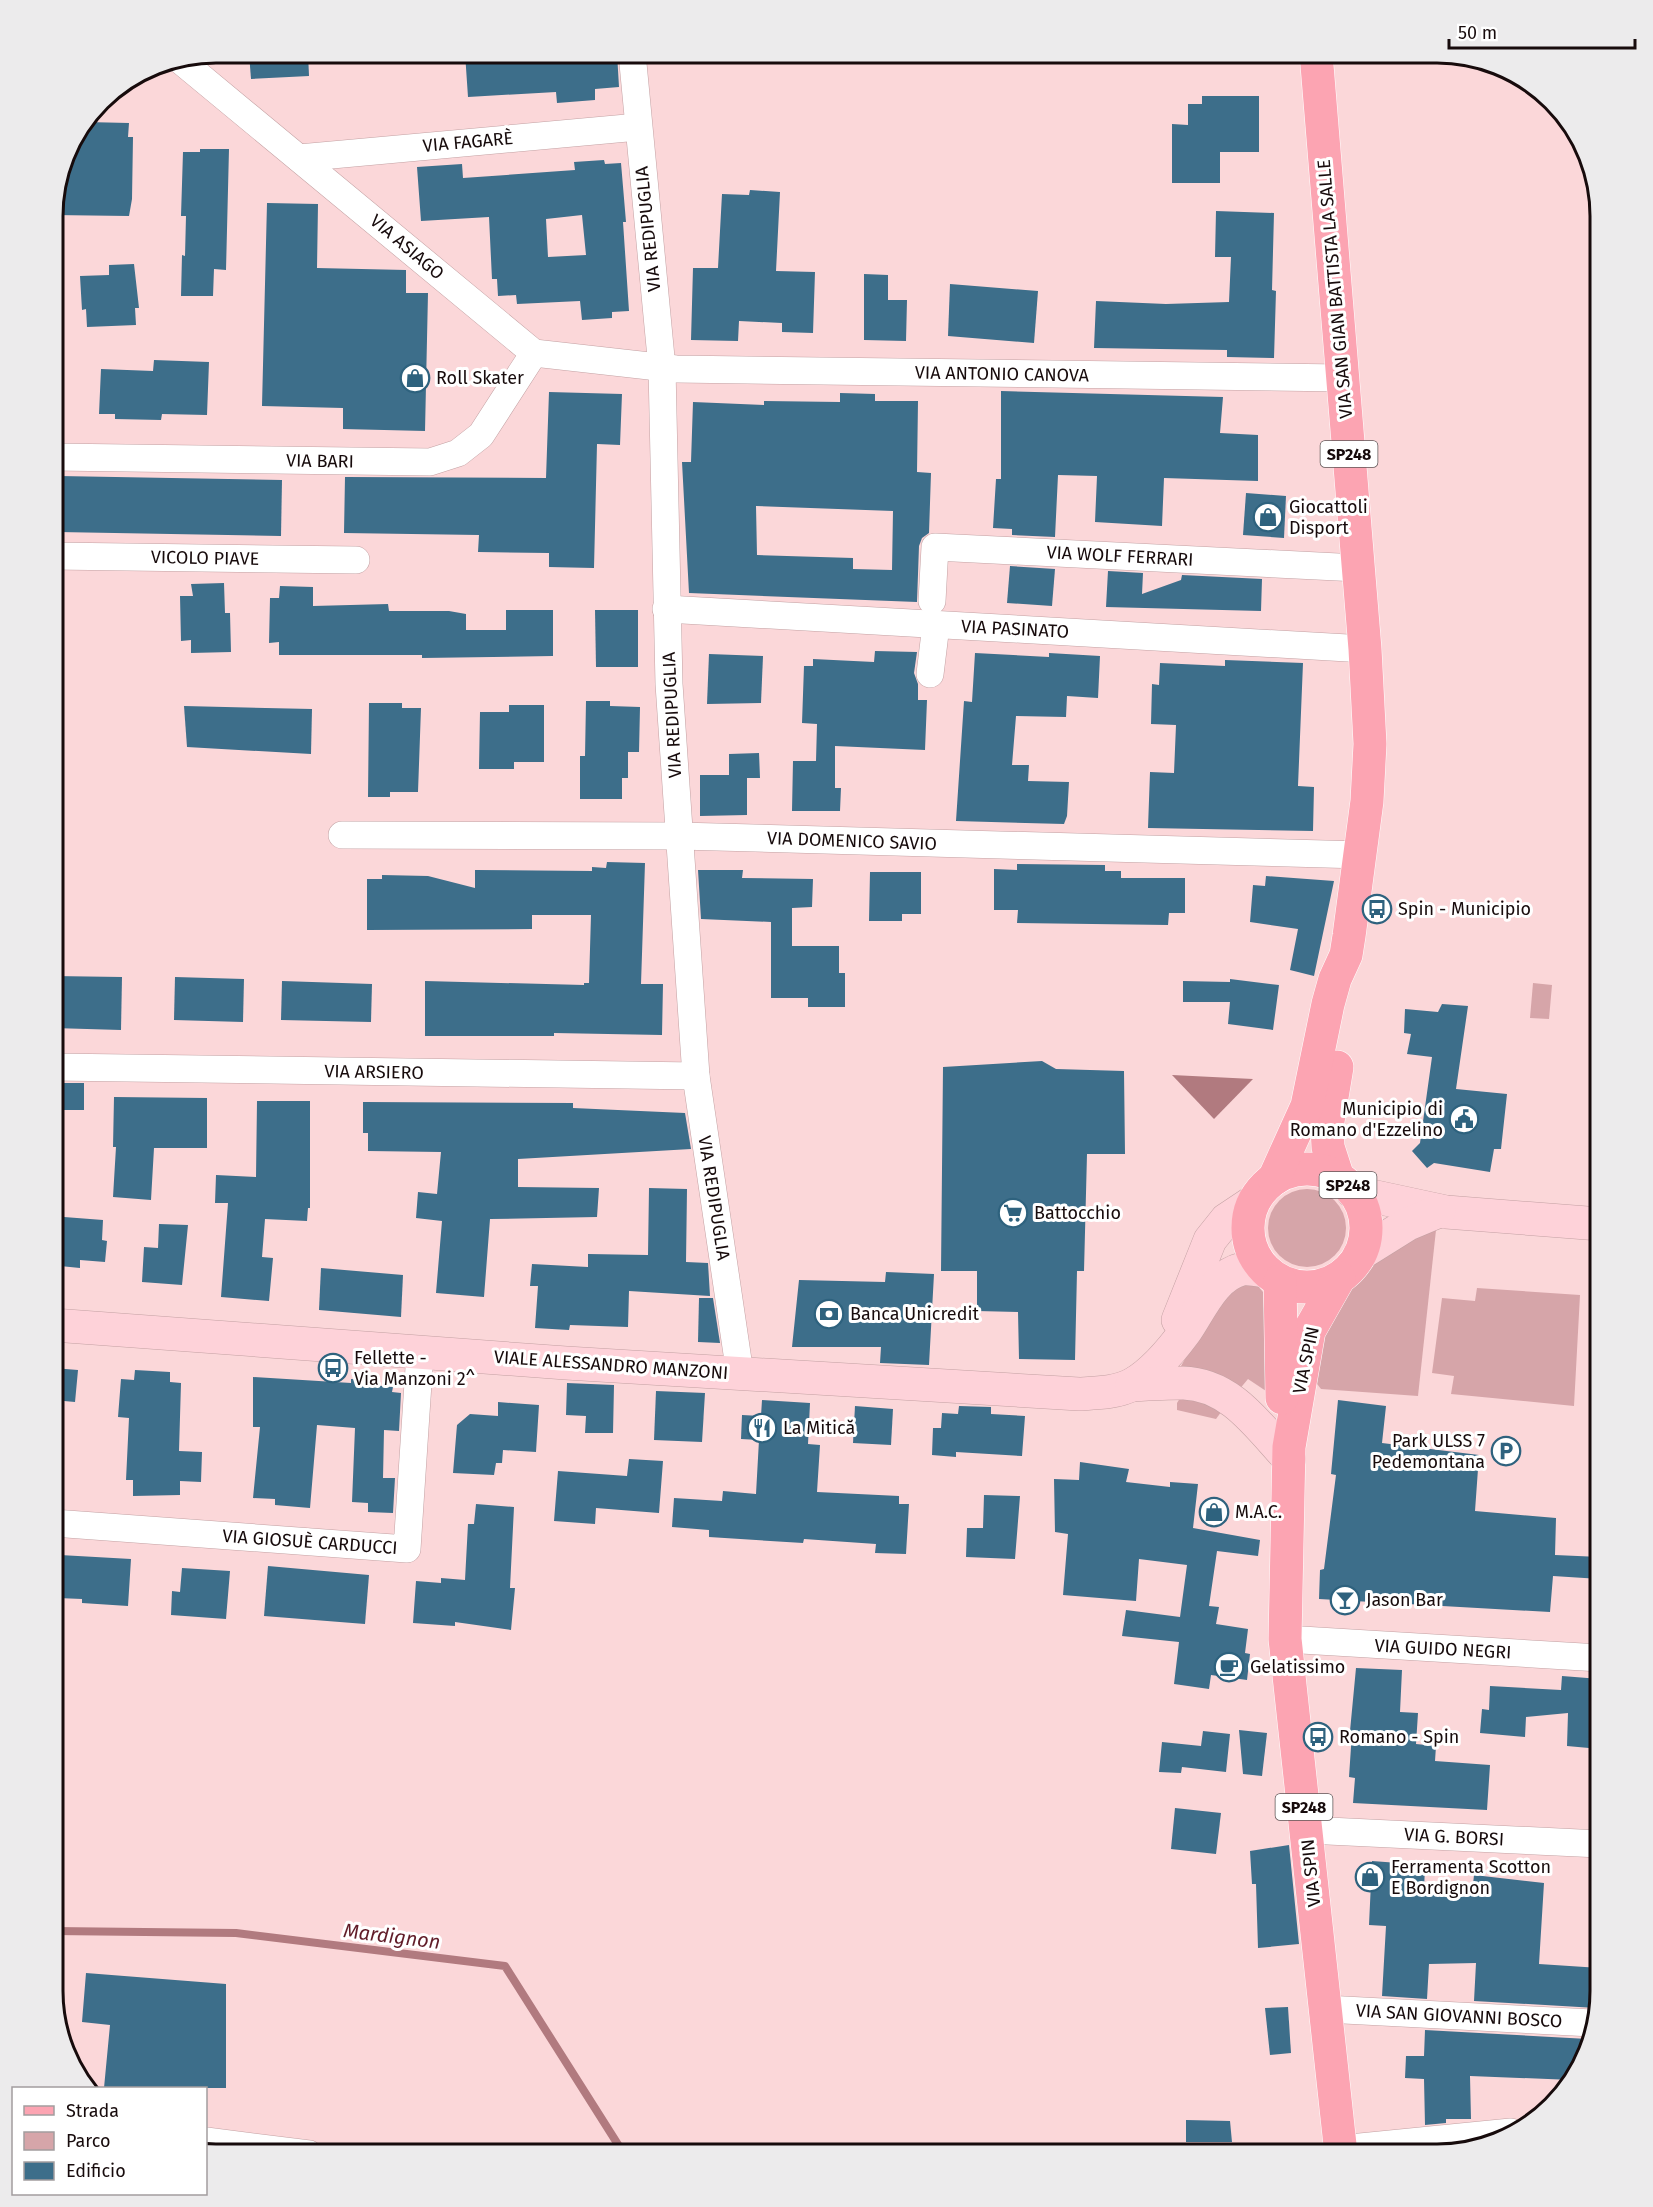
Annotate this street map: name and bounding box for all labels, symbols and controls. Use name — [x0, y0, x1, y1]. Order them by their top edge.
scale bar — [1449, 12, 1635, 50]
text: 50 m — [1458, 22, 1497, 44]
street label: VIA FAGARÈ — [422, 126, 514, 157]
street label: VIA SAN GIAN BATTISTA LA SALLE — [1313, 158, 1357, 420]
street label: VIA REDIPUGLIA — [630, 164, 666, 293]
street label: VIA ASIAGO — [366, 210, 448, 284]
street label: VIA ANTONIO CANOVA — [915, 361, 1090, 387]
shop icon: Roll Skater — [399, 362, 431, 394]
place label: Roll Skater — [436, 367, 524, 389]
road number: SP248 — [1320, 441, 1378, 467]
street label: VIA BARI — [286, 449, 354, 473]
place label: Giocattoli Disport — [1289, 496, 1368, 539]
shop icon: Giocattoli Disport — [1252, 501, 1284, 533]
street label: VIA WOLF FERRARI — [1046, 541, 1194, 571]
street label: VICOLO PIAVE — [151, 546, 259, 570]
street label: VIA PASINATO — [960, 615, 1070, 643]
street label: VIA REDIPUGLIA — [658, 651, 686, 779]
street label: VIA DOMENICO SAVIO — [767, 827, 937, 855]
bus stop icon: Spin - Municipio — [1361, 893, 1393, 925]
place label: Spin - Municipio — [1398, 898, 1531, 920]
street label: VIA ARSIERO — [324, 1060, 424, 1084]
place label: Municipio di Romano d'Ezzelino — [1290, 1098, 1443, 1141]
public building icon: Municipio di Romano d'Ezzelino — [1448, 1103, 1480, 1135]
street label: VIA REDIPUGLIA — [693, 1134, 735, 1263]
road number: SP248 — [1320, 1172, 1376, 1198]
supermarket icon: Battocchio — [997, 1197, 1029, 1229]
place label: Battocchio — [1034, 1202, 1121, 1224]
bank icon: Banca Unicredit — [813, 1298, 845, 1330]
place label: Banca Unicredit — [850, 1303, 979, 1325]
street label: VIA SPIN — [1288, 1324, 1324, 1396]
street label: VIALE ALESSANDRO MANZONI — [493, 1346, 729, 1384]
place label: Fellette - Via Manzoni 2^ — [354, 1347, 475, 1390]
bus stop icon: Fellette - Via Manzoni 2^ — [317, 1352, 349, 1384]
restaurant icon: La Mitică — [746, 1412, 778, 1444]
place label: La Mitică — [783, 1417, 855, 1439]
place label: Park ULSS 7 Pedemontana — [1372, 1430, 1485, 1473]
parking icon: Park ULSS 7 Pedemontana — [1490, 1435, 1522, 1467]
shop icon: M.A.C. — [1198, 1496, 1230, 1528]
place label: M.A.C. — [1235, 1501, 1282, 1523]
street label: VIA GIOSUÈ CARDUCCI — [222, 1524, 398, 1559]
bar icon: Jason Bar — [1329, 1584, 1361, 1616]
place label: Jason Bar — [1366, 1589, 1443, 1611]
street label: VIA GUIDO NEGRI — [1374, 1634, 1512, 1664]
cafe icon: Gelatissimo — [1213, 1651, 1245, 1683]
place label: Gelatissimo — [1250, 1656, 1345, 1678]
bus stop icon: Romano - Spin — [1302, 1721, 1334, 1753]
place label: Romano - Spin — [1339, 1726, 1459, 1748]
road number: SP248 — [1276, 1794, 1332, 1820]
street label: VIA G. BORSI — [1403, 1823, 1505, 1851]
street label: VIA SPIN — [1296, 1838, 1326, 1908]
place label: Ferramenta Scotton E Bordignon — [1391, 1856, 1551, 1899]
shop icon: Ferramenta Scotton E Bordignon — [1354, 1861, 1386, 1893]
water label: Mardignon — [342, 1918, 442, 1954]
street label: VIA SAN GIOVANNI BOSCO — [1355, 2000, 1563, 2032]
legend — [12, 2087, 207, 2195]
text: Strada — [66, 2100, 119, 2122]
text: Parco — [66, 2130, 110, 2152]
text: Edificio — [66, 2160, 126, 2182]

